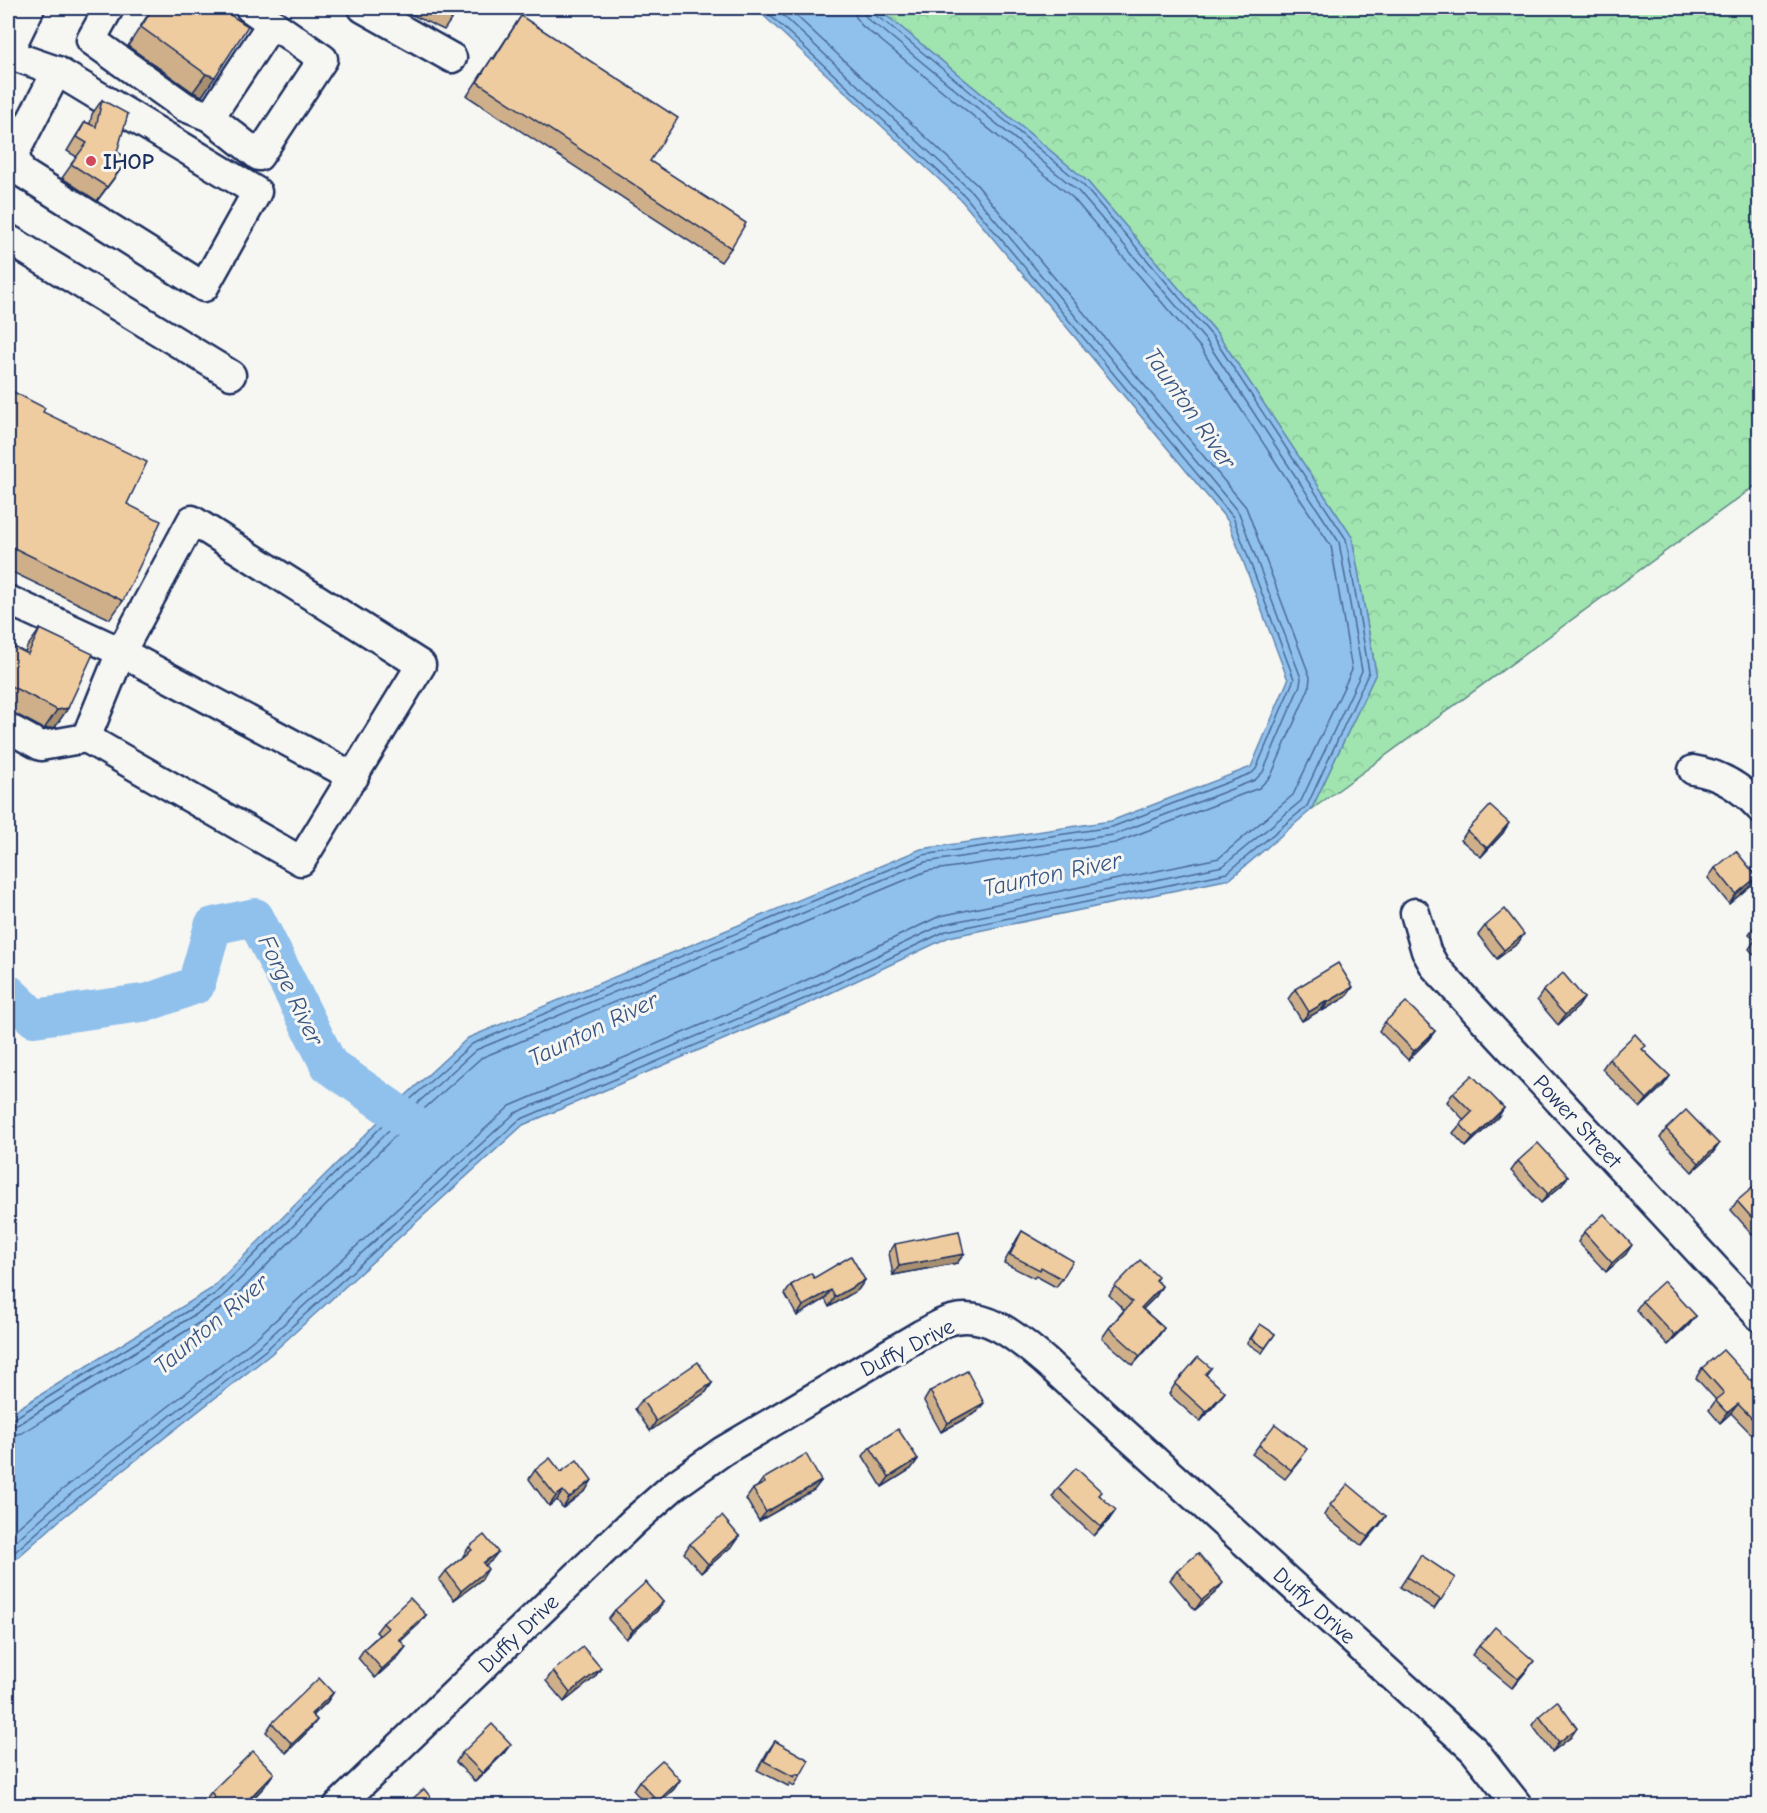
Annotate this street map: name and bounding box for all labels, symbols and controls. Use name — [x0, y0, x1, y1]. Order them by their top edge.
place label: IHOP — [103, 149, 154, 175]
marker: IHOP — [84, 154, 98, 168]
water label: Taunton River — [1138, 342, 1243, 475]
water label: Taunton River — [980, 845, 1125, 902]
water label: Forge River — [252, 930, 330, 1051]
water label: Taunton River — [523, 985, 664, 1072]
street label: Power Street — [1528, 1070, 1627, 1174]
water label: Taunton River — [148, 1267, 275, 1380]
street label: Duffy Drive — [856, 1313, 959, 1383]
street label: Duffy Drive — [1268, 1562, 1361, 1649]
street label: Duffy Drive — [473, 1589, 564, 1678]

